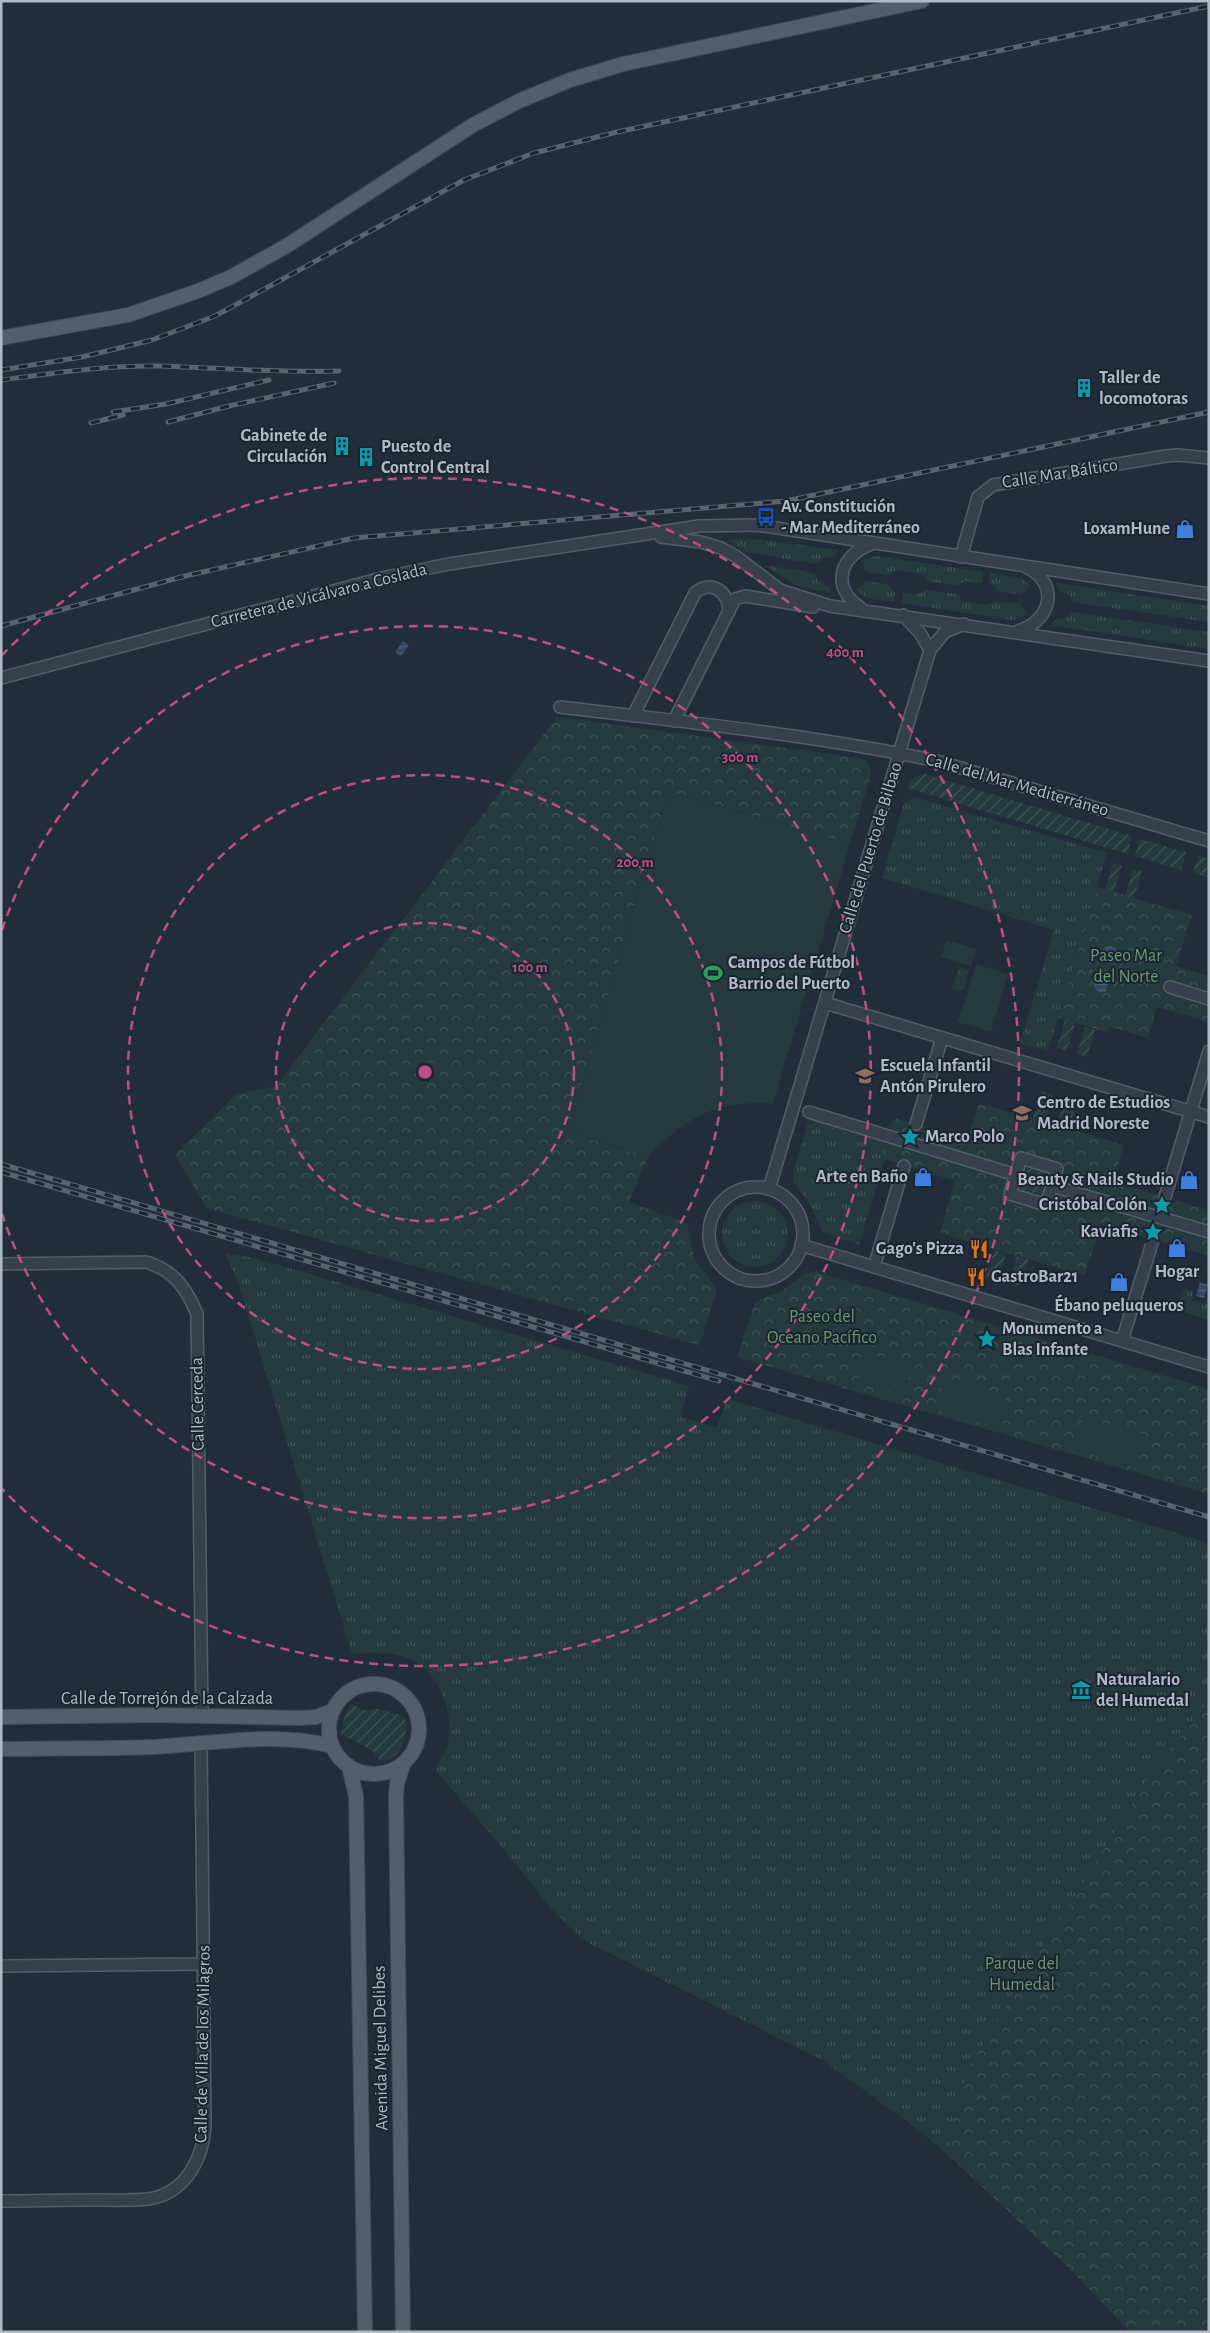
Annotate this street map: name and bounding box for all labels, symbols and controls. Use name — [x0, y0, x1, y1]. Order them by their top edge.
place label: Taller de locomotoras — [1099, 369, 1188, 408]
building icon: Taller de locomotoras — [1073, 377, 1095, 399]
place label: Gabinete de Circulación — [240, 427, 327, 466]
building icon: Gabinete de Circulación — [331, 435, 353, 457]
place label: Puesto de Control Central — [381, 438, 490, 477]
building icon: Puesto de Control Central — [355, 446, 377, 468]
street label: Calle Mar Báltico — [1001, 456, 1119, 492]
place label: Av. Constitución - Mar Mediterráneo — [781, 498, 920, 537]
bus stop icon: Av. Constitución - Mar Mediterráneo — [755, 506, 777, 528]
shop icon: LoxamHune — [1174, 518, 1196, 540]
place label: LoxamHune — [1083, 520, 1170, 538]
street label: Carretera de Vicálvaro a Coslada — [209, 560, 429, 632]
text: 400 m — [826, 645, 864, 660]
text: 300 m — [722, 750, 758, 765]
street label: Calle del Mar Mediterráneo — [923, 750, 1111, 820]
street label: Calle del Puerto de Bilbao — [836, 760, 906, 936]
text: 200 m — [616, 855, 654, 870]
park label: Paseo Mar del Norte — [1090, 947, 1162, 986]
place label: Campos de Fútbol Barrio del Puerto — [728, 954, 855, 993]
text: 100 m — [512, 960, 548, 975]
sports icon: Campos de Fútbol Barrio del Puerto — [702, 962, 724, 984]
place label: Escuela Infantil Antón Pirulero — [880, 1057, 991, 1096]
centre of rings — [416, 1063, 434, 1081]
school or university icon: Escuela Infantil Antón Pirulero — [854, 1065, 876, 1087]
place label: Centro de Estudios Madrid Noreste — [1037, 1094, 1170, 1133]
school or university icon: Centro de Estudios Madrid Noreste — [1011, 1102, 1033, 1124]
place icon: Marco Polo — [899, 1126, 921, 1148]
place label: Marco Polo — [925, 1128, 1005, 1146]
shop icon: Arte en Baño — [912, 1166, 934, 1188]
place label: Arte en Baño — [816, 1168, 908, 1186]
shop icon: Beauty & Nails Studio — [1178, 1169, 1200, 1191]
place label: Beauty & Nails Studio — [1017, 1171, 1174, 1189]
place icon: Cristóbal Colón — [1151, 1194, 1173, 1216]
place label: Cristóbal Colón — [1039, 1196, 1147, 1214]
place icon: Kaviafis — [1142, 1221, 1164, 1243]
place label: Kaviafis — [1080, 1223, 1138, 1241]
shop icon: Hogar — [1166, 1237, 1188, 1259]
restaurant icon: Gago's Pizza — [968, 1238, 990, 1260]
place label: Gago's Pizza — [876, 1240, 964, 1258]
place label: Hogar — [1155, 1263, 1200, 1281]
restaurant icon: GastroBar21 — [965, 1266, 987, 1288]
place label: GastroBar21 — [991, 1268, 1078, 1286]
shop icon: Ébano peluqueros — [1108, 1271, 1130, 1293]
place label: Ébano peluqueros — [1054, 1294, 1184, 1315]
park label: Paseo del Oceano Pacífico — [767, 1308, 877, 1347]
place label: Monumento a Blas Infante — [1002, 1320, 1103, 1359]
place icon: Monumento a Blas Infante — [976, 1328, 998, 1350]
street label: Calle Cerceda — [188, 1357, 208, 1451]
place label: Naturalario del Humedal — [1096, 1671, 1189, 1710]
museum icon: Naturalario del Humedal — [1070, 1679, 1092, 1701]
street label: Calle de Torrejón de la Calzada — [61, 1690, 273, 1708]
street label: Calle de Villa de los Milagros — [192, 1945, 214, 2143]
park label: Parque del Humedal — [985, 1955, 1059, 1994]
street label: Avenida Miguel Delibes — [371, 1965, 391, 2131]

